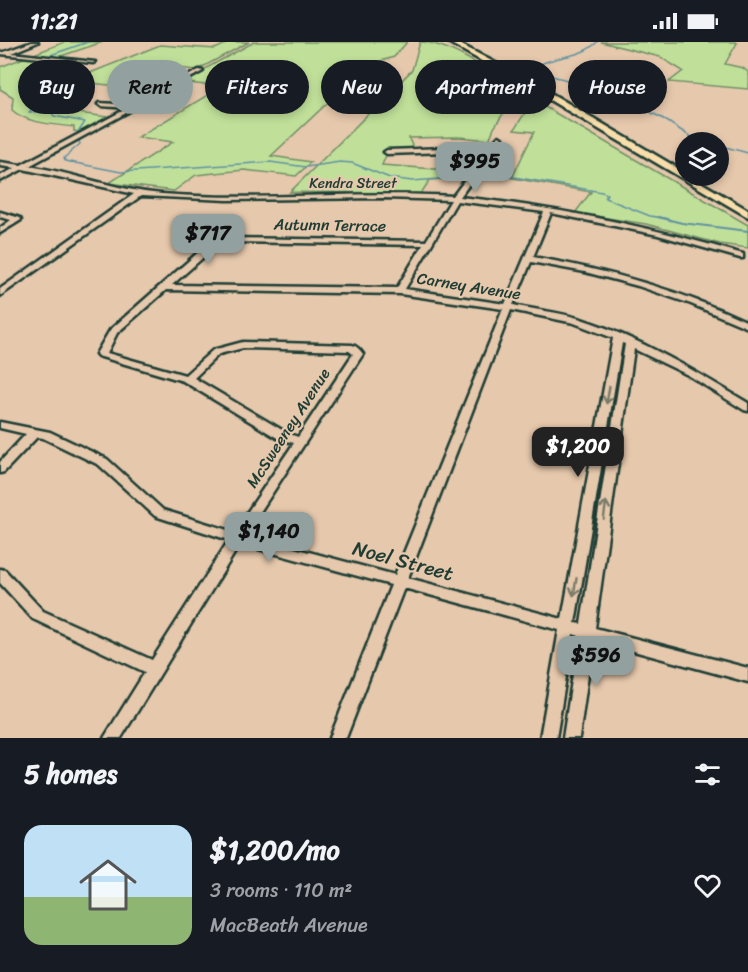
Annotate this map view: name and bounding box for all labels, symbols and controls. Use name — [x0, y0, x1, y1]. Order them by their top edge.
text: 11:21 — [30, 2, 78, 41]
chip: Buy — [18, 60, 95, 114]
chip: Rent — [107, 60, 193, 114]
chip: Filters — [205, 60, 309, 114]
chip: New — [321, 60, 403, 114]
chip: Apartment — [415, 60, 556, 114]
chip: House — [568, 60, 667, 114]
map controls — [675, 132, 729, 186]
button: layers — [675, 132, 729, 186]
pin: $995 — [439, 142, 511, 193]
text: $995 — [450, 144, 500, 179]
street label: Kendra Street — [309, 171, 398, 196]
street label: Autumn Terrace — [273, 210, 386, 240]
pin: $717 — [172, 214, 244, 265]
text: $717 — [186, 216, 230, 251]
street label: Carney Avenue — [415, 263, 523, 309]
street label: McSweeney Avenue — [238, 362, 338, 494]
one-way arrow — [602, 384, 613, 404]
pin: $1,200 — [529, 427, 627, 478]
text: $1,200 — [546, 429, 610, 464]
one-way arrow — [600, 501, 611, 521]
pin: $1,140 — [220, 512, 318, 563]
text: $1,140 — [238, 514, 300, 549]
street label: Noel Street — [349, 531, 458, 591]
one-way arrow — [569, 576, 580, 596]
pin: $596 — [560, 636, 632, 687]
text: $596 — [571, 638, 621, 673]
text: 5 homes — [24, 751, 117, 797]
icon: filters — [691, 758, 724, 791]
text: $1,200/mo — [210, 827, 340, 873]
icon: home — [72, 849, 144, 921]
icon: heart — [691, 869, 724, 902]
text: 3 rooms · 110 m² — [210, 873, 352, 908]
text: MacBeath Avenue — [210, 908, 368, 943]

